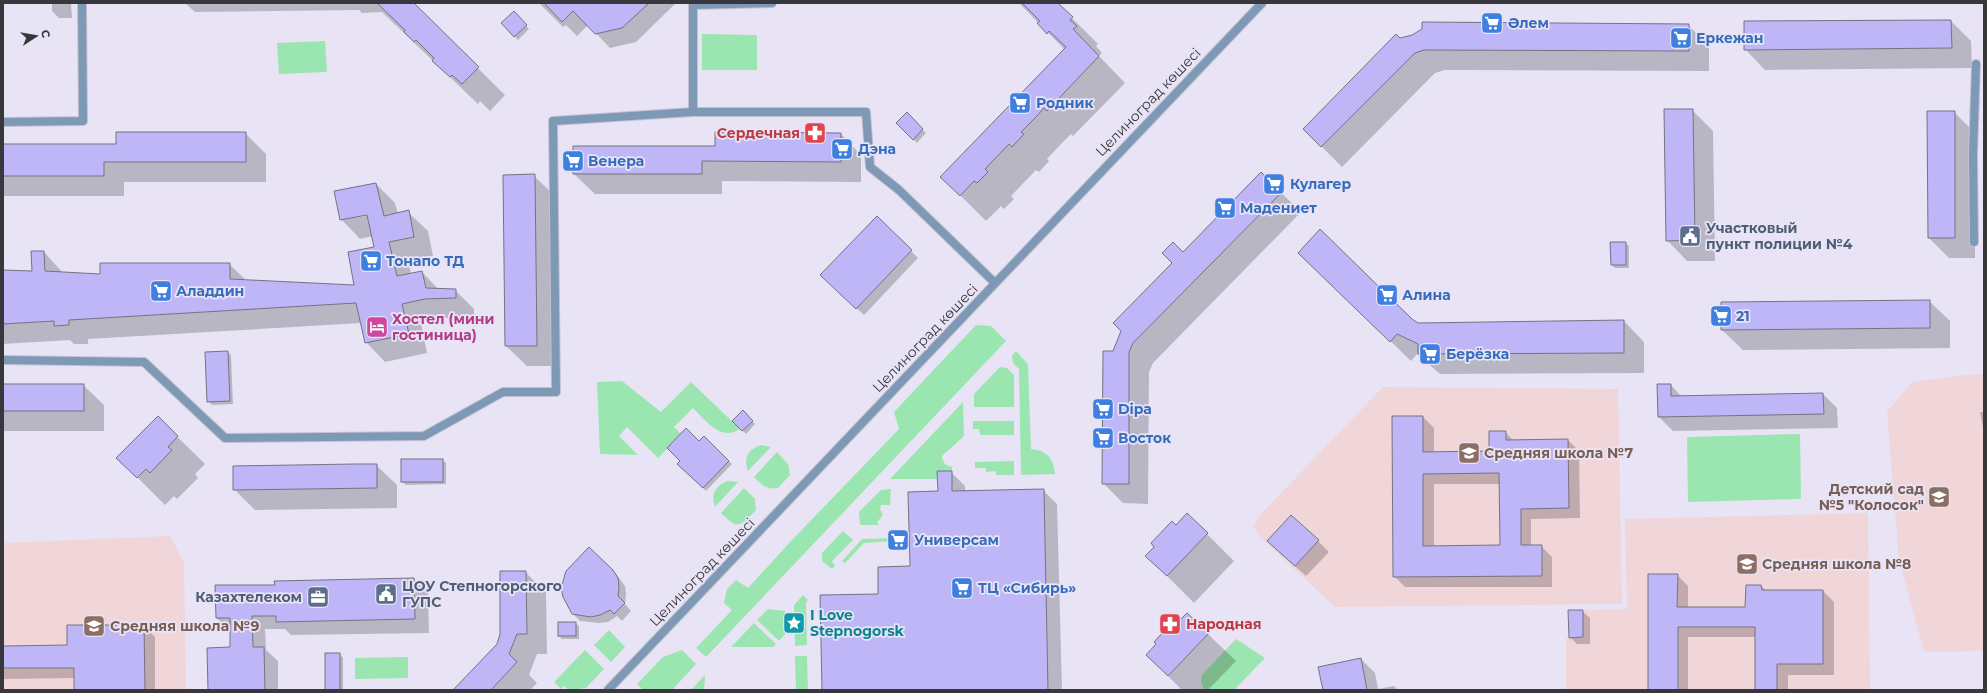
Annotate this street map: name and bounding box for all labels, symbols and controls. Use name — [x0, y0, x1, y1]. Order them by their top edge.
supermarket icon: Әлем — [1479, 10, 1505, 36]
place label: Әлем — [1508, 14, 1549, 32]
north arrow — [16, 16, 56, 56]
supermarket icon: Еркежан — [1668, 25, 1694, 51]
text: С — [38, 29, 53, 39]
place label: Еркежан — [1696, 29, 1764, 47]
street label: Целиноград көшесі — [1092, 44, 1204, 160]
supermarket icon: Родник — [1007, 90, 1033, 116]
place label: Родник — [1036, 94, 1093, 112]
pharmacy icon: Сердечная — [802, 120, 828, 146]
place label: Сердечная — [717, 124, 800, 142]
supermarket icon: Дэна — [829, 136, 855, 162]
place label: Дэна — [858, 140, 896, 158]
supermarket icon: Венера — [560, 148, 586, 174]
place label: Венера — [588, 152, 644, 170]
supermarket icon: Кулагер — [1261, 171, 1287, 197]
place label: Кулагер — [1290, 175, 1352, 193]
supermarket icon: Мадениет — [1212, 195, 1238, 221]
place label: Мадениет — [1240, 199, 1317, 217]
place label: Участковый пункт полиции №4 — [1706, 219, 1853, 253]
public building icon: Участковый пункт полиции №4 — [1677, 223, 1703, 249]
supermarket icon: Тонапо ТД — [358, 248, 384, 274]
place label: Тонапо ТД — [386, 252, 465, 270]
supermarket icon: Аладдин — [148, 278, 174, 304]
street label: Целиноград көшесі — [869, 280, 981, 396]
place label: Аладдин — [176, 282, 244, 300]
supermarket icon: Алина — [1374, 282, 1400, 308]
place label: Алина — [1402, 286, 1451, 304]
supermarket icon: 21 — [1708, 303, 1734, 329]
place label: 21 — [1736, 307, 1750, 325]
place label: Хостел (мини гостиница) — [392, 310, 495, 344]
hotel icon: Хостел (мини гостиница) — [364, 314, 390, 340]
supermarket icon: Берёзка — [1417, 341, 1443, 367]
place label: Берёзка — [1446, 345, 1509, 363]
supermarket icon: Dipa — [1090, 396, 1116, 422]
place label: Dipa — [1118, 400, 1152, 418]
supermarket icon: Восток — [1090, 425, 1116, 451]
place label: Восток — [1118, 429, 1171, 447]
school or university icon: Средняя школа №7 — [1456, 440, 1482, 466]
place label: Средняя школа №7 — [1484, 444, 1633, 462]
place label: Детский сад №5 "Колосок" — [1819, 480, 1924, 514]
school or university icon: Детский сад №5 "Колосок" — [1926, 484, 1952, 510]
street label: Целиноград көшесі — [646, 514, 758, 630]
supermarket icon: Универсам — [885, 527, 911, 553]
place label: Универсам — [914, 531, 999, 549]
school or university icon: Средняя школа №8 — [1734, 551, 1760, 577]
place label: Средняя школа №8 — [1762, 555, 1911, 573]
supermarket icon: ТЦ «Сибирь» — [949, 575, 975, 601]
place label: ЦОУ Степногорского ГУПС — [402, 577, 562, 611]
place label: ТЦ «Сибирь» — [978, 579, 1076, 597]
public building icon: ЦОУ Степногорского ГУПС — [373, 581, 399, 607]
office icon: Казахтелеком — [305, 584, 331, 610]
place label: Казахтелеком — [195, 588, 302, 606]
place label: I Love Stepnogorsk — [810, 606, 905, 640]
place icon: I Love Stepnogorsk — [781, 610, 807, 636]
pharmacy icon: Народная — [1157, 611, 1183, 637]
school or university icon: Средняя школа №9 — [81, 613, 107, 639]
place label: Народная — [1186, 615, 1261, 633]
place label: Средняя школа №9 — [110, 617, 259, 635]

